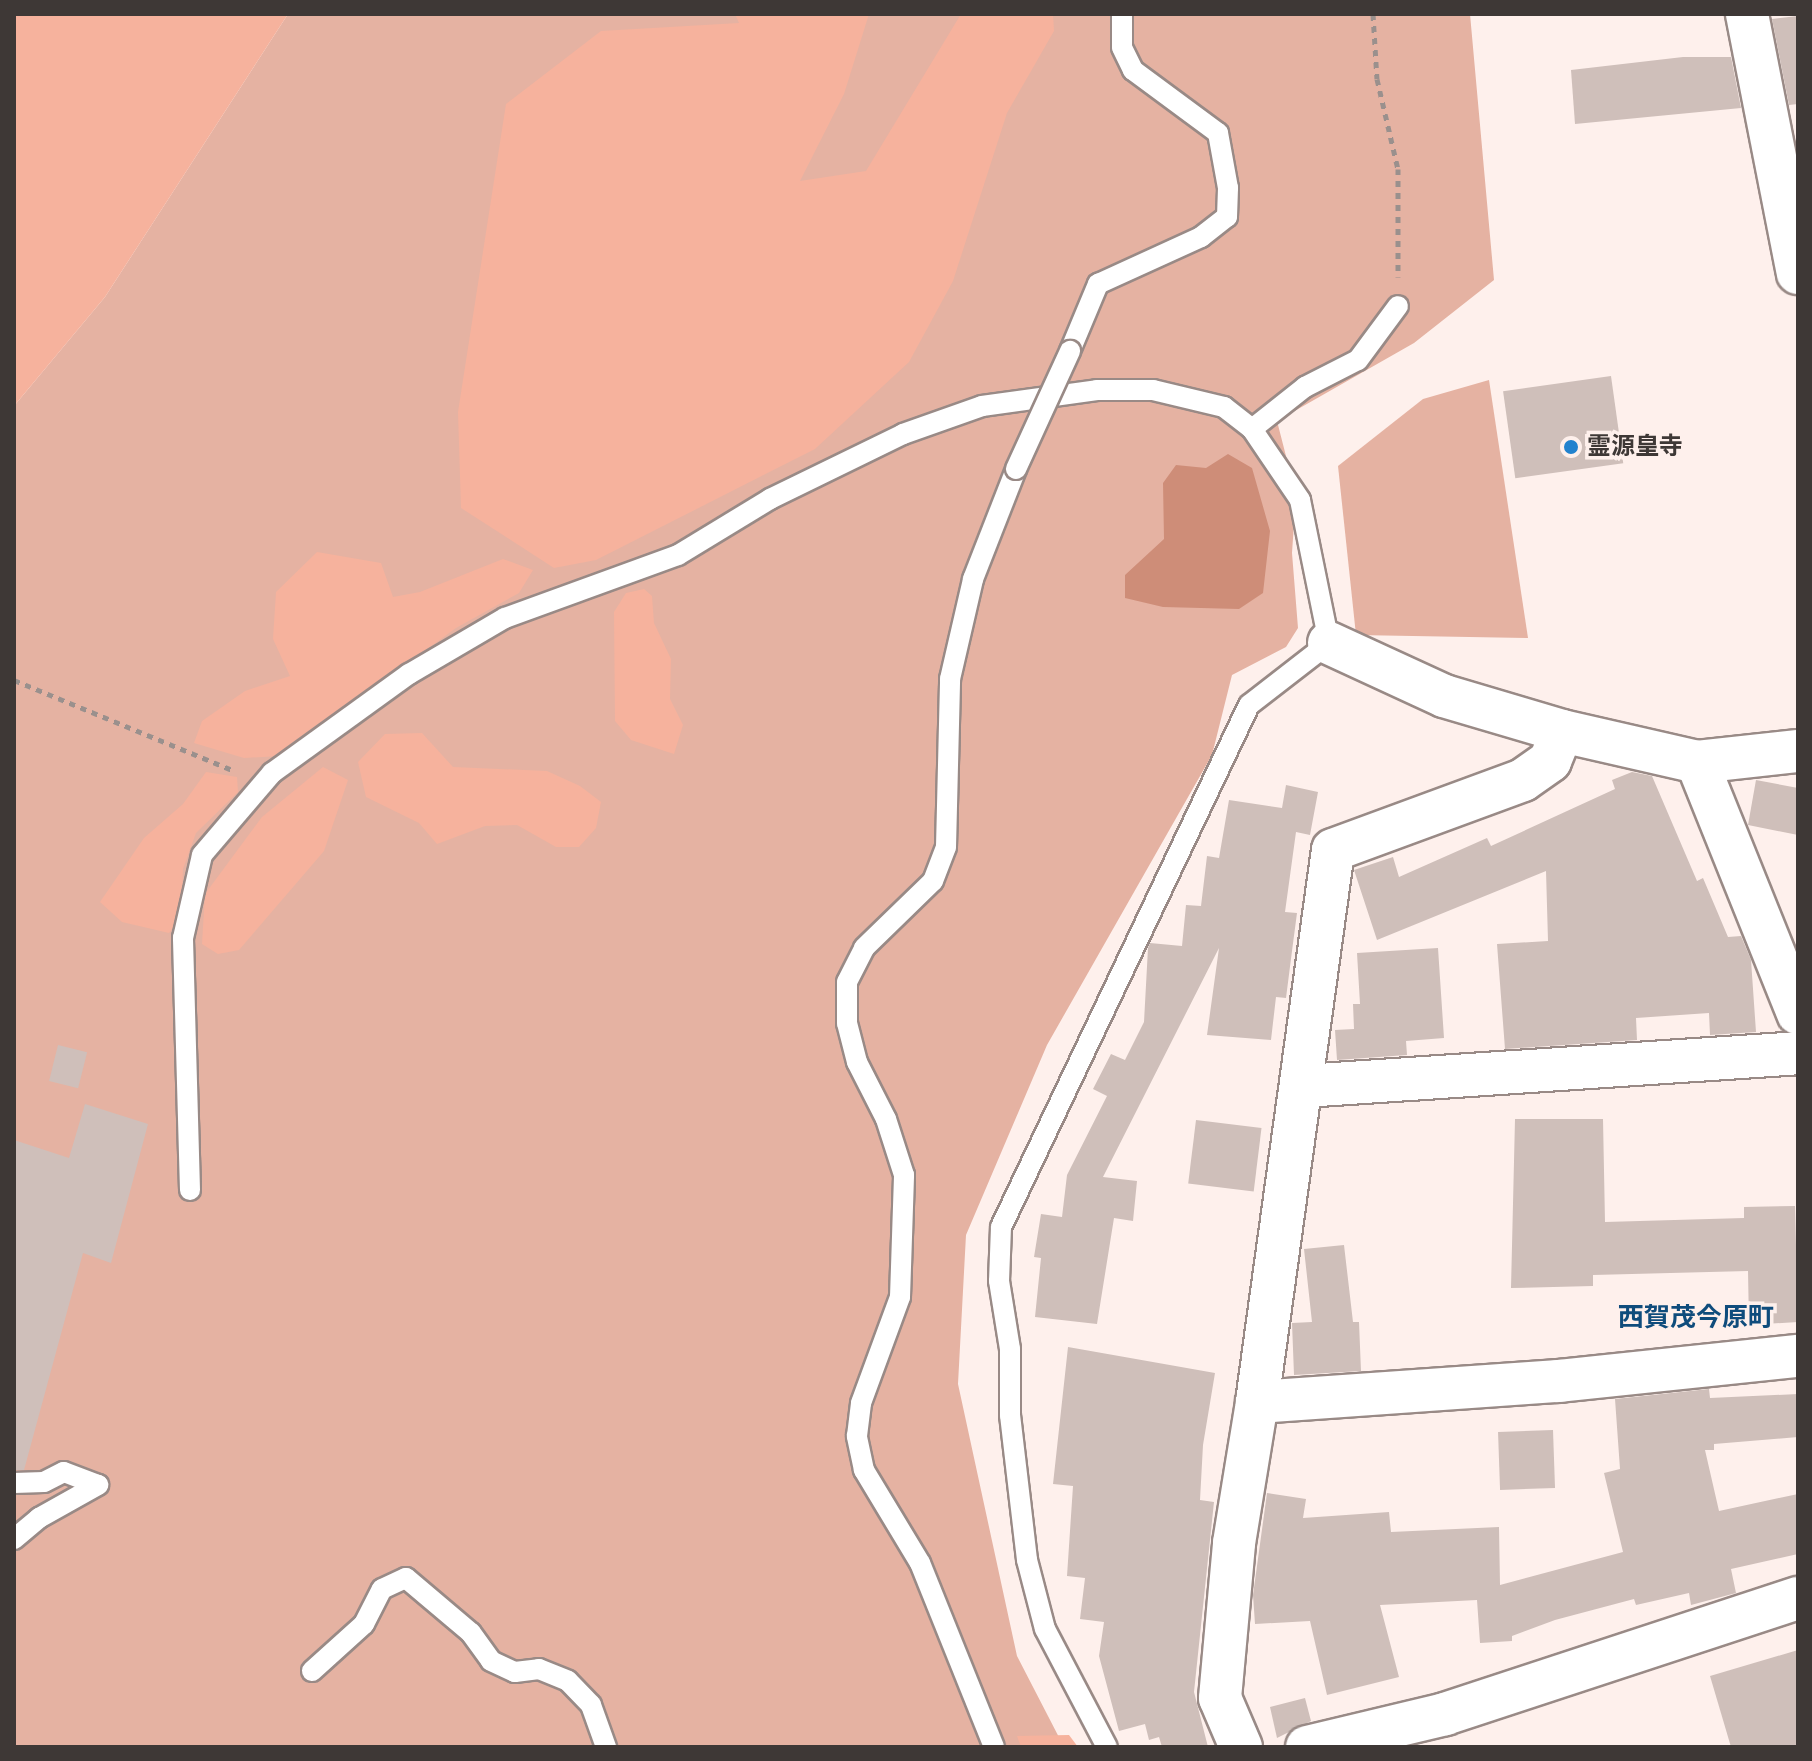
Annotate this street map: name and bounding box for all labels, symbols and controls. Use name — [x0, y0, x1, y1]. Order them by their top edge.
place label: 霊源皇寺 — [1587, 433, 1683, 461]
marker: 霊源皇寺 — [1562, 438, 1580, 456]
district label: 西賀茂今原町 — [1618, 1302, 1774, 1334]

